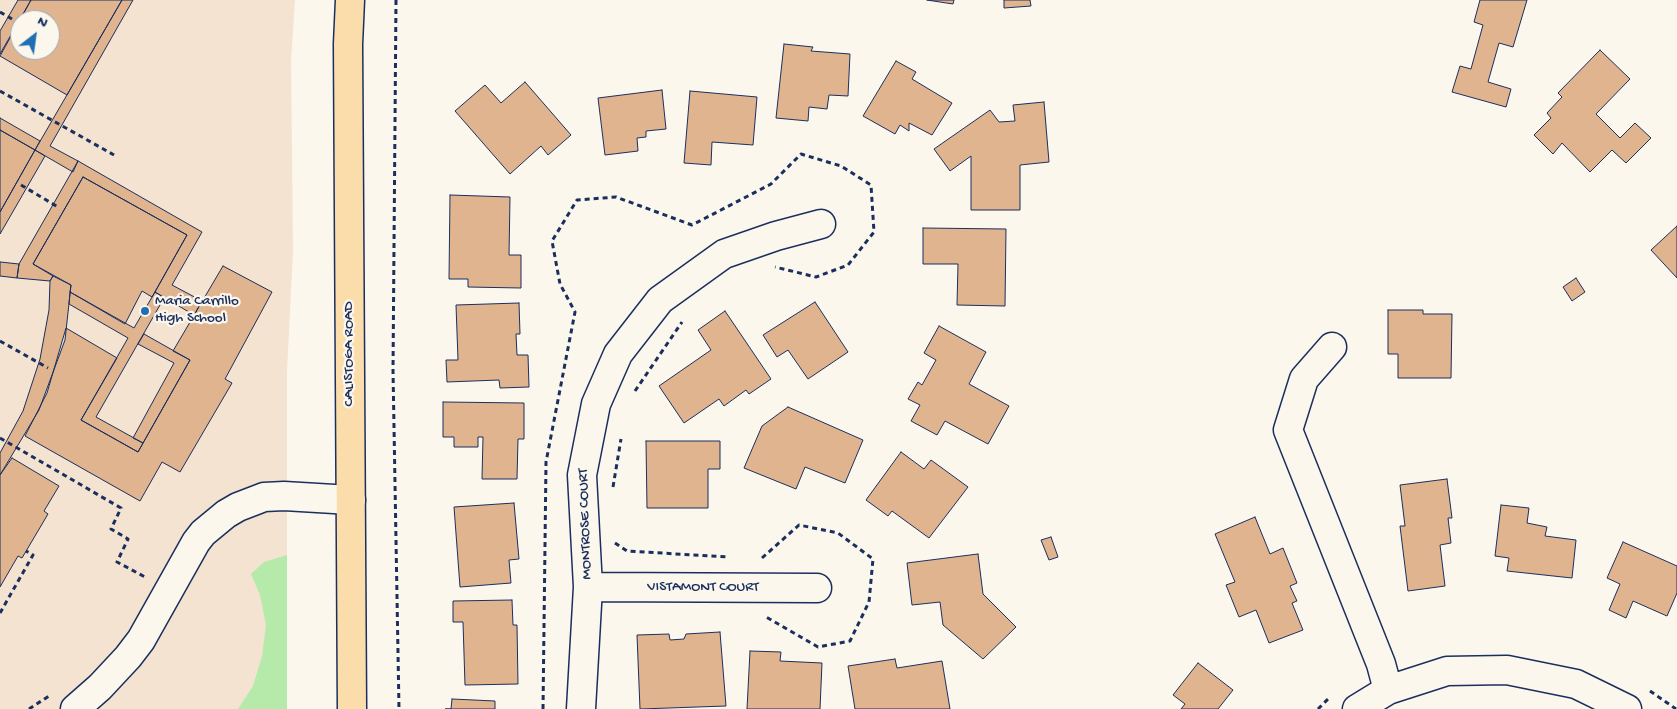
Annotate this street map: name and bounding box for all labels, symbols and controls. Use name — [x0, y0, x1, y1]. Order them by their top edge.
north arrow — [10, 10, 60, 60]
text: N — [34, 13, 50, 32]
place label: Maria Carrillo High School — [155, 293, 239, 328]
street label: CALISTOGA ROAD — [341, 301, 359, 407]
marker: Maria Carrillo High School — [139, 305, 151, 317]
street label: MONTROSE COURT — [575, 468, 597, 580]
street label: VISTAMONT COURT — [647, 579, 759, 597]

